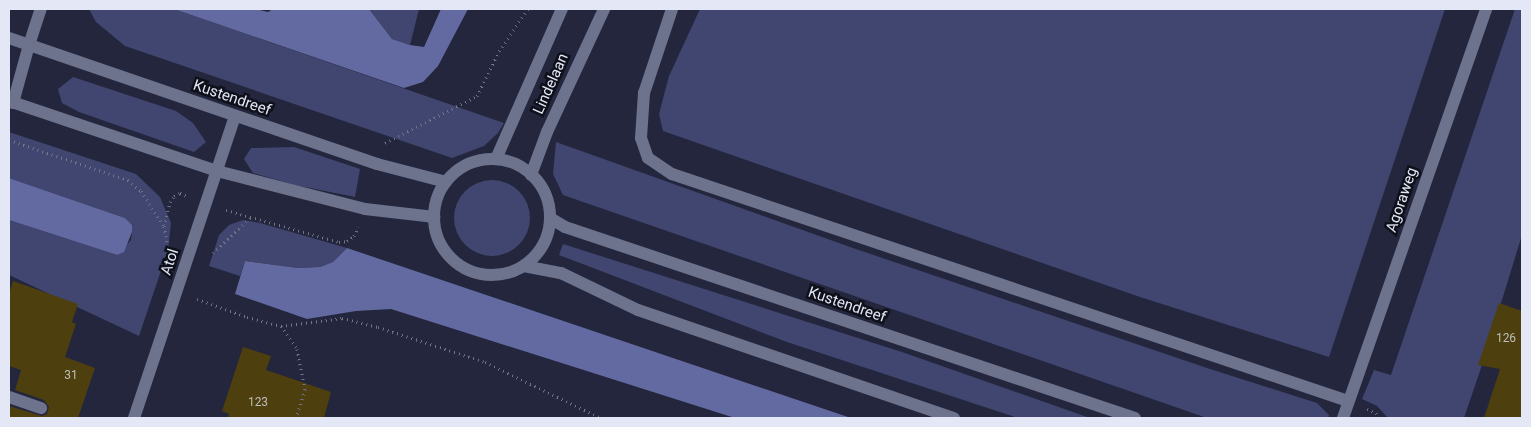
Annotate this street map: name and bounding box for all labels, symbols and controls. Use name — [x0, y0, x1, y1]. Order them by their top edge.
street label: Lindelaan — [530, 51, 572, 117]
street label: Kustendreef — [191, 76, 273, 120]
street label: Agoraweg — [1383, 165, 1421, 235]
street label: Atol — [157, 247, 183, 277]
street label: Kustendreef — [806, 283, 888, 327]
house number: 126 — [1496, 332, 1516, 346]
house number: 31 — [64, 369, 78, 383]
house number: 123 — [248, 396, 268, 410]

